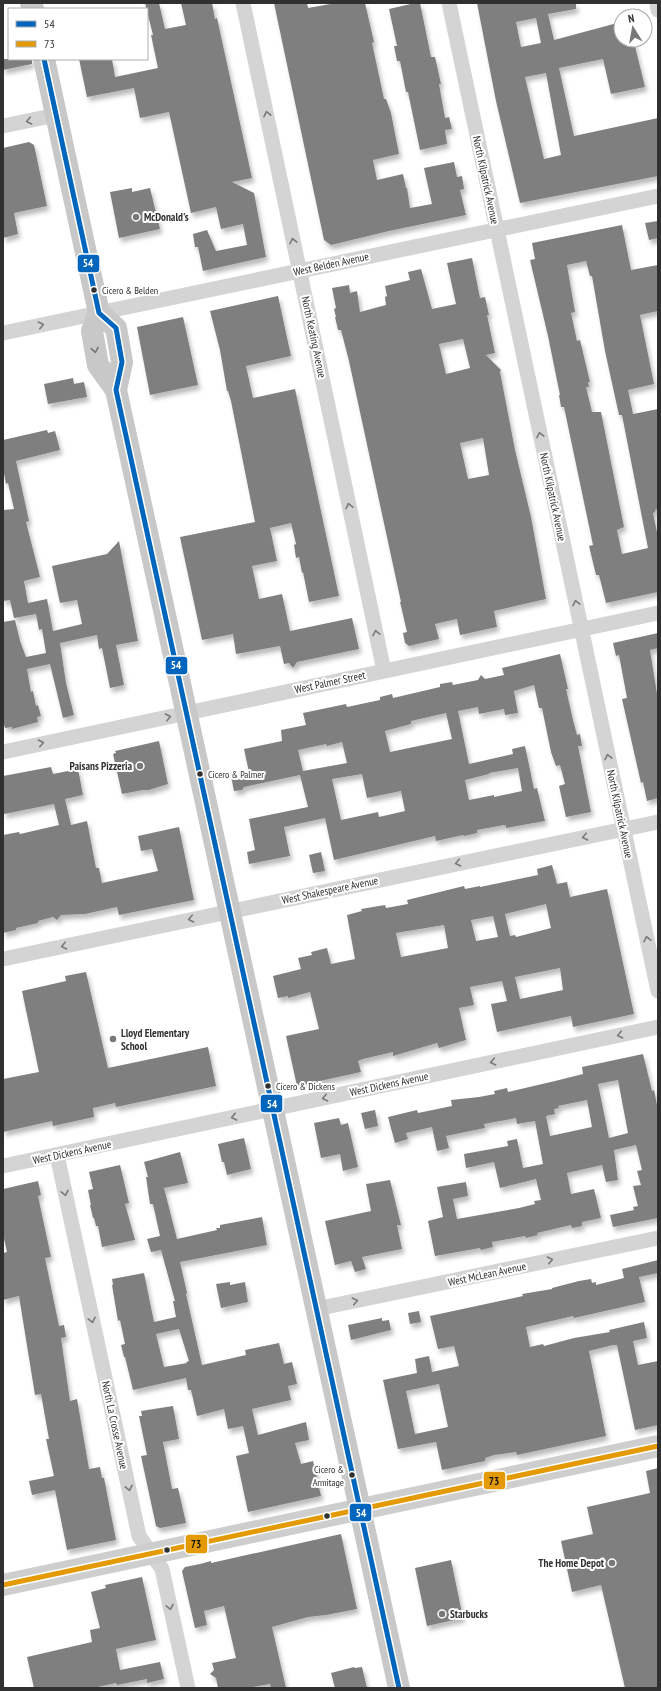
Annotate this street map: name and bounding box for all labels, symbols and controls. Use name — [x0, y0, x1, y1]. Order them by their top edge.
legend — [8, 8, 148, 60]
north arrow — [613, 8, 653, 48]
text: N — [627, 11, 635, 26]
text: 54 — [44, 16, 55, 31]
text: 73 — [44, 36, 55, 51]
one-way arrow — [263, 111, 271, 117]
one-way arrow — [26, 116, 33, 125]
street label: North Kilpatrick Avenue — [470, 135, 502, 226]
place label: McDonald's — [144, 210, 189, 224]
marker: McDonald's — [131, 212, 141, 222]
one-way arrow — [290, 238, 298, 244]
street label: West Belden Avenue — [292, 249, 371, 279]
line badge: 54 — [77, 254, 100, 273]
text: 54 — [83, 256, 94, 270]
place label: Cicero & Belden — [102, 284, 158, 297]
marker: Cicero & Belden — [89, 285, 99, 295]
street label: North Keating Avenue — [299, 295, 330, 379]
one-way arrow — [38, 321, 44, 329]
one-way arrow — [90, 347, 99, 353]
one-way arrow — [537, 431, 545, 438]
street label: North Kilpatrick Avenue — [537, 452, 569, 543]
one-way arrow — [346, 502, 354, 509]
one-way arrow — [572, 600, 580, 606]
one-way arrow — [373, 630, 381, 636]
line badge: 54 — [165, 656, 188, 675]
text: 54 — [171, 658, 182, 672]
street label: West Palmer Street — [293, 668, 367, 696]
one-way arrow — [165, 713, 171, 721]
one-way arrow — [38, 740, 44, 748]
one-way arrow — [605, 754, 613, 761]
place label: Paisans Pizzeria — [70, 759, 132, 773]
marker: Paisans Pizzeria — [135, 761, 145, 771]
place label: Cicero & Palmer — [208, 768, 264, 781]
marker: Cicero & Palmer — [195, 769, 205, 779]
street label: North Kilpatrick Avenue — [604, 769, 636, 860]
one-way arrow — [582, 832, 588, 841]
one-way arrow — [455, 859, 461, 867]
street label: West Shakespeare Avenue — [281, 873, 380, 907]
one-way arrow — [188, 915, 194, 923]
one-way arrow — [643, 936, 652, 943]
one-way arrow — [61, 942, 67, 950]
place label: Lloyd Elementary School — [121, 1026, 190, 1053]
one-way arrow — [617, 1030, 623, 1038]
marker: Lloyd Elementary School — [108, 1034, 118, 1044]
one-way arrow — [490, 1057, 496, 1065]
street label: West Dickens Avenue — [349, 1069, 430, 1099]
place label: Cicero & Dickens — [276, 1080, 335, 1093]
marker: Cicero & Dickens — [263, 1081, 273, 1091]
one-way arrow — [321, 1093, 328, 1101]
line badge: 54 — [260, 1094, 283, 1113]
text: 54 — [267, 1097, 278, 1111]
one-way arrow — [231, 1112, 238, 1121]
street label: West Dickens Avenue — [32, 1137, 113, 1167]
one-way arrow — [60, 1190, 68, 1196]
one-way arrow — [547, 1257, 553, 1265]
street label: West McLean Avenue — [447, 1259, 528, 1289]
one-way arrow — [351, 1298, 358, 1306]
one-way arrow — [88, 1317, 96, 1323]
street label: North La Crosse Avenue — [99, 1380, 131, 1471]
place label: Cicero & Armitage — [313, 1463, 344, 1489]
marker: Cicero & Armitage — [347, 1470, 357, 1480]
line badge: 73 — [483, 1471, 506, 1490]
text: 73 — [489, 1474, 499, 1488]
one-way arrow — [124, 1485, 132, 1491]
line badge: 54 — [349, 1503, 372, 1522]
text: 54 — [356, 1506, 367, 1520]
unlabelled marker — [322, 1511, 332, 1521]
line badge: 73 — [185, 1534, 208, 1554]
text: 73 — [191, 1537, 201, 1551]
unlabelled marker — [162, 1545, 172, 1555]
place label: The Home Depot — [538, 1556, 605, 1570]
marker: The Home Depot — [607, 1558, 617, 1568]
one-way arrow — [166, 1604, 174, 1610]
place label: Starbucks — [450, 1607, 488, 1621]
marker: Starbucks — [437, 1609, 447, 1619]

